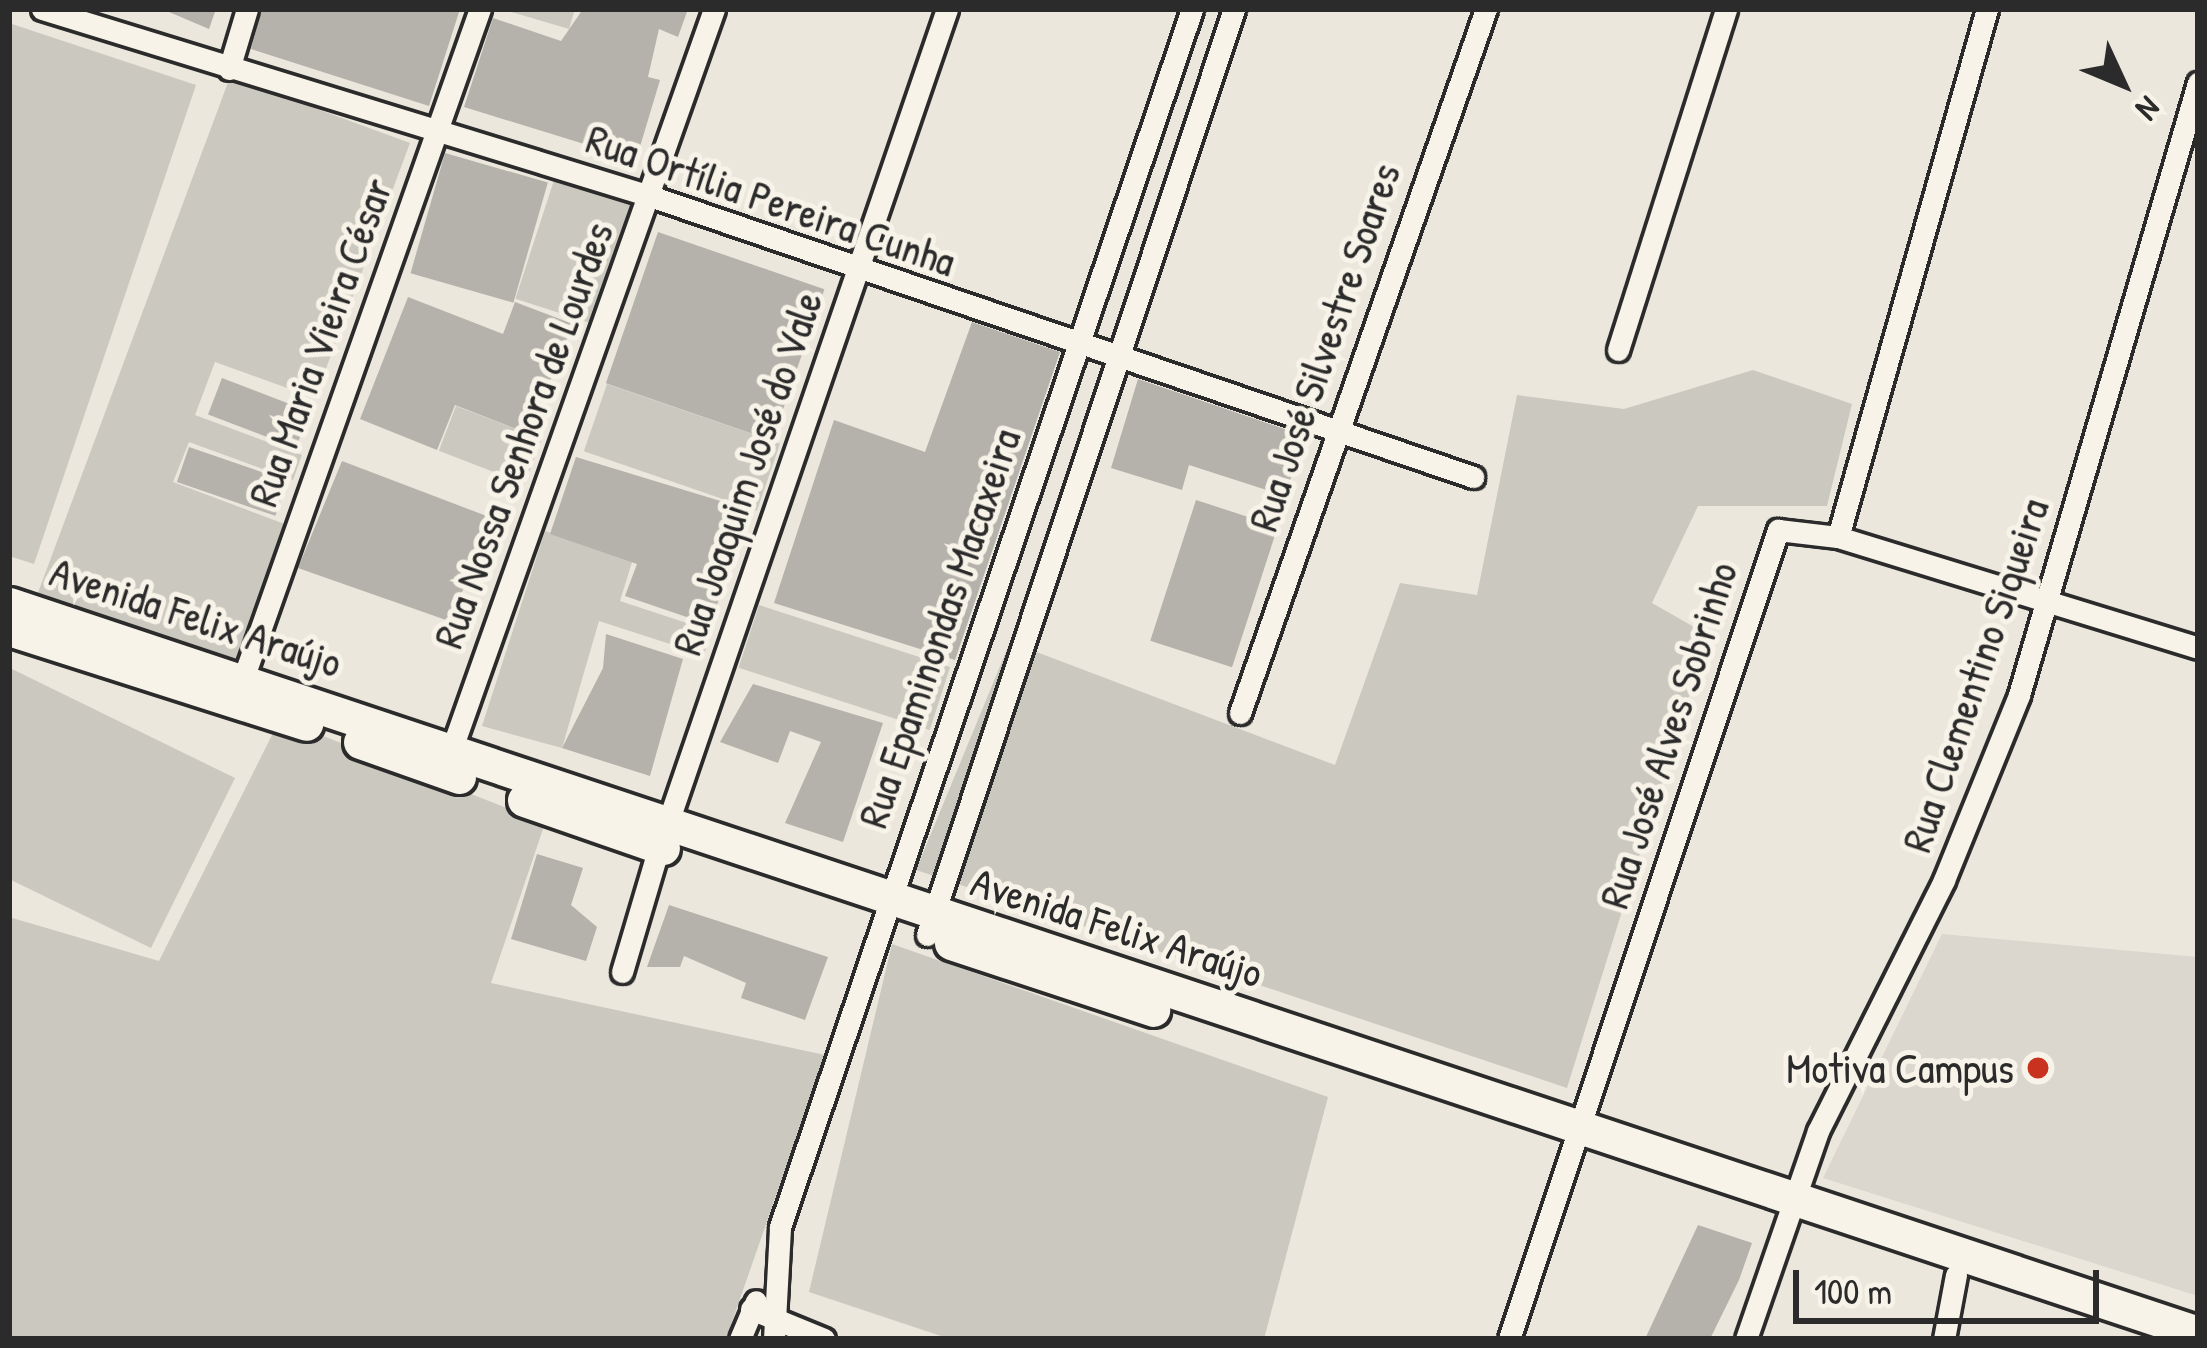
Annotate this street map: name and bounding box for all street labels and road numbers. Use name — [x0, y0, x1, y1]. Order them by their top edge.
street label: Rua Ortília Pereira Cunha — [580, 113, 962, 287]
street label: Rua José Silvestre Soares — [1237, 157, 1411, 537]
street label: Rua Maria Vieira César — [237, 171, 403, 513]
street label: Rua Nossa Senhora de Lourdes — [423, 215, 623, 655]
street label: Rua Joaquim José do Vale — [661, 285, 833, 661]
street label: Rua Epaminondas Macaxeira — [847, 422, 1031, 834]
street label: Rua Clementino Siqueira — [1891, 492, 2059, 858]
street label: Avenida Felix Araújo — [44, 546, 348, 688]
street label: Rua José Alves Sobrinho — [1588, 556, 1748, 914]
street label: Avenida Felix Araújo — [965, 856, 1269, 998]

